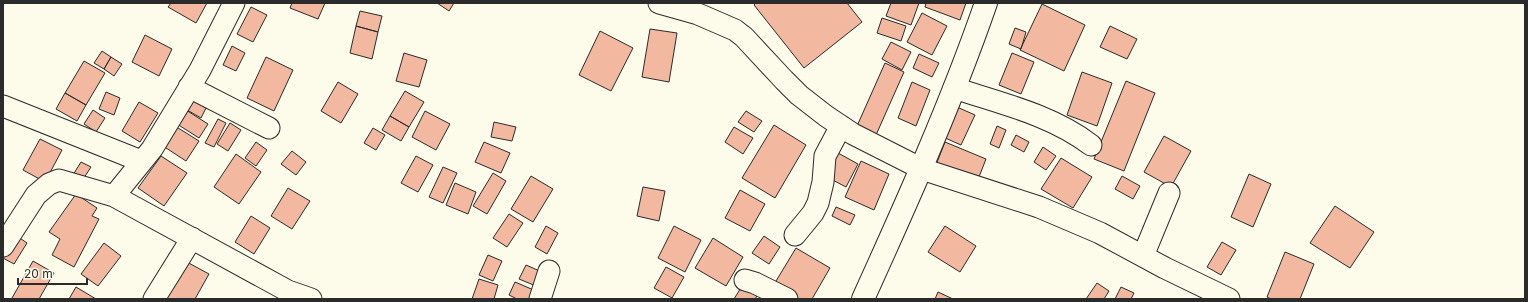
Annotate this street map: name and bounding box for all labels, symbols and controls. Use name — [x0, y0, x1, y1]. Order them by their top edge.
scale bar — [18, 260, 87, 286]
text: 20 m — [24, 266, 53, 281]

